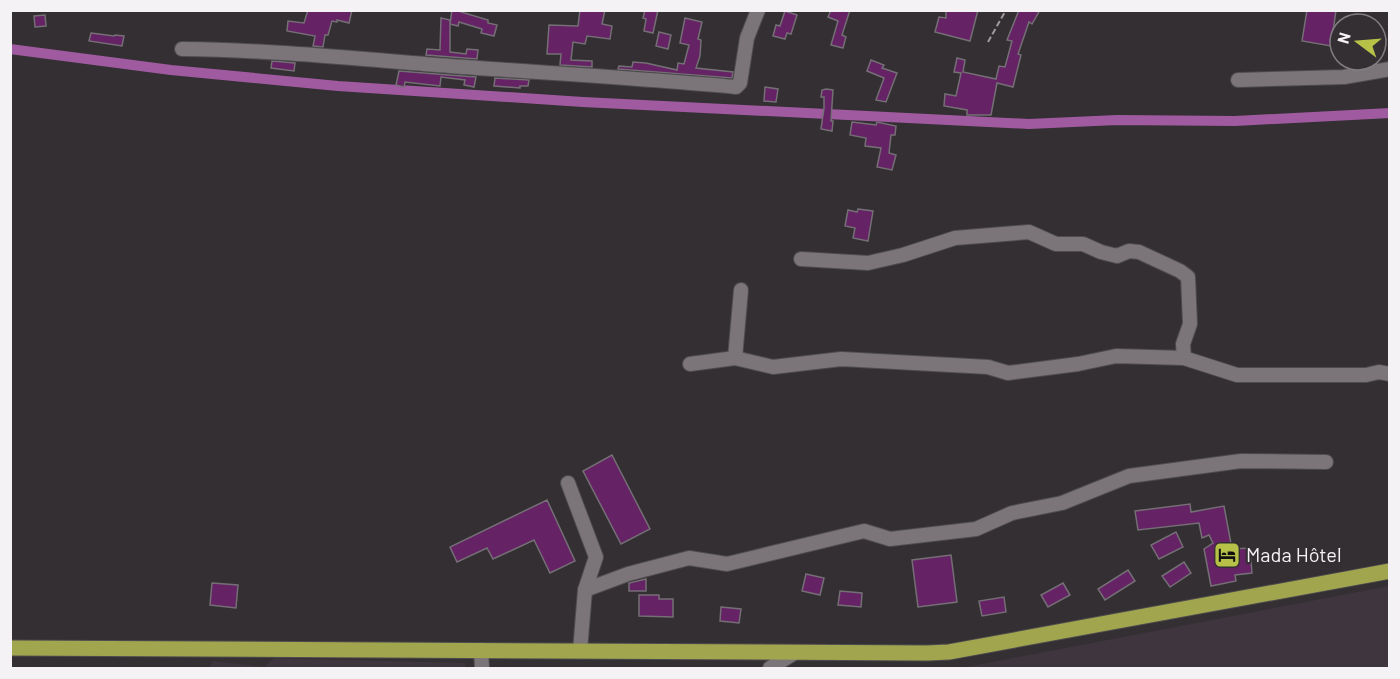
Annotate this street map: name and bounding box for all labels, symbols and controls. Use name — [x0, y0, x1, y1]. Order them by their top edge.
north arrow — [1328, 12, 1388, 72]
text: N — [1333, 30, 1354, 45]
hotel icon: Mada Hôtel — [1212, 540, 1242, 570]
place label: Mada Hôtel — [1246, 542, 1342, 566]

